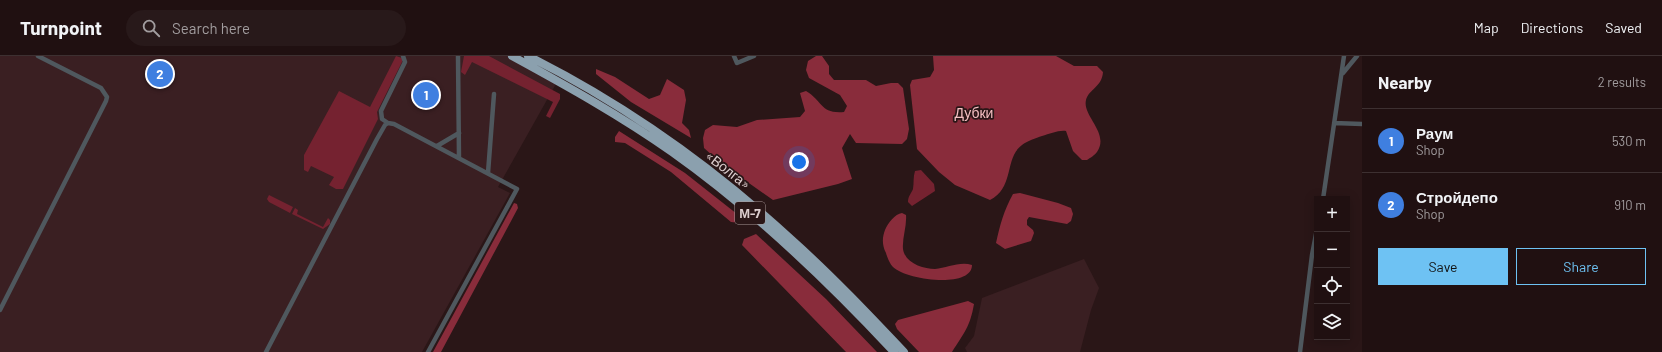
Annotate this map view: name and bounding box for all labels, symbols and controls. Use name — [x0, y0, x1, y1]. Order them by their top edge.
search box — [126, 10, 406, 46]
text: Turnpoint — [20, 16, 102, 39]
icon: search — [140, 17, 162, 39]
text: Search here — [172, 19, 250, 37]
text: Map — [1474, 19, 1499, 36]
text: Directions — [1521, 19, 1583, 36]
text: Saved — [1605, 19, 1642, 36]
pin: 2 — [147, 59, 173, 89]
text: Nearby — [1378, 72, 1432, 92]
text: 2 results — [1598, 74, 1646, 90]
pin: 1 — [413, 80, 439, 110]
park label: Дубки — [955, 104, 993, 121]
text: Раум — [1416, 124, 1453, 142]
text: 1 — [1389, 133, 1393, 149]
text: 530 m — [1612, 133, 1646, 149]
text: Shop — [1416, 142, 1445, 158]
street label: «Волга» — [702, 147, 754, 193]
your location — [789, 152, 809, 172]
text: Стройдепо — [1416, 188, 1498, 206]
map controls — [1314, 196, 1350, 340]
button: + — [1314, 196, 1350, 232]
text: 2 — [1387, 197, 1395, 213]
text: 910 m — [1614, 197, 1646, 213]
road number: М-7 — [735, 202, 765, 224]
text: Shop — [1416, 206, 1445, 222]
button: − — [1314, 232, 1350, 268]
button: Save — [1378, 248, 1508, 285]
button: Share — [1516, 248, 1646, 285]
button: locate — [1314, 268, 1350, 304]
button: layers — [1314, 304, 1350, 340]

